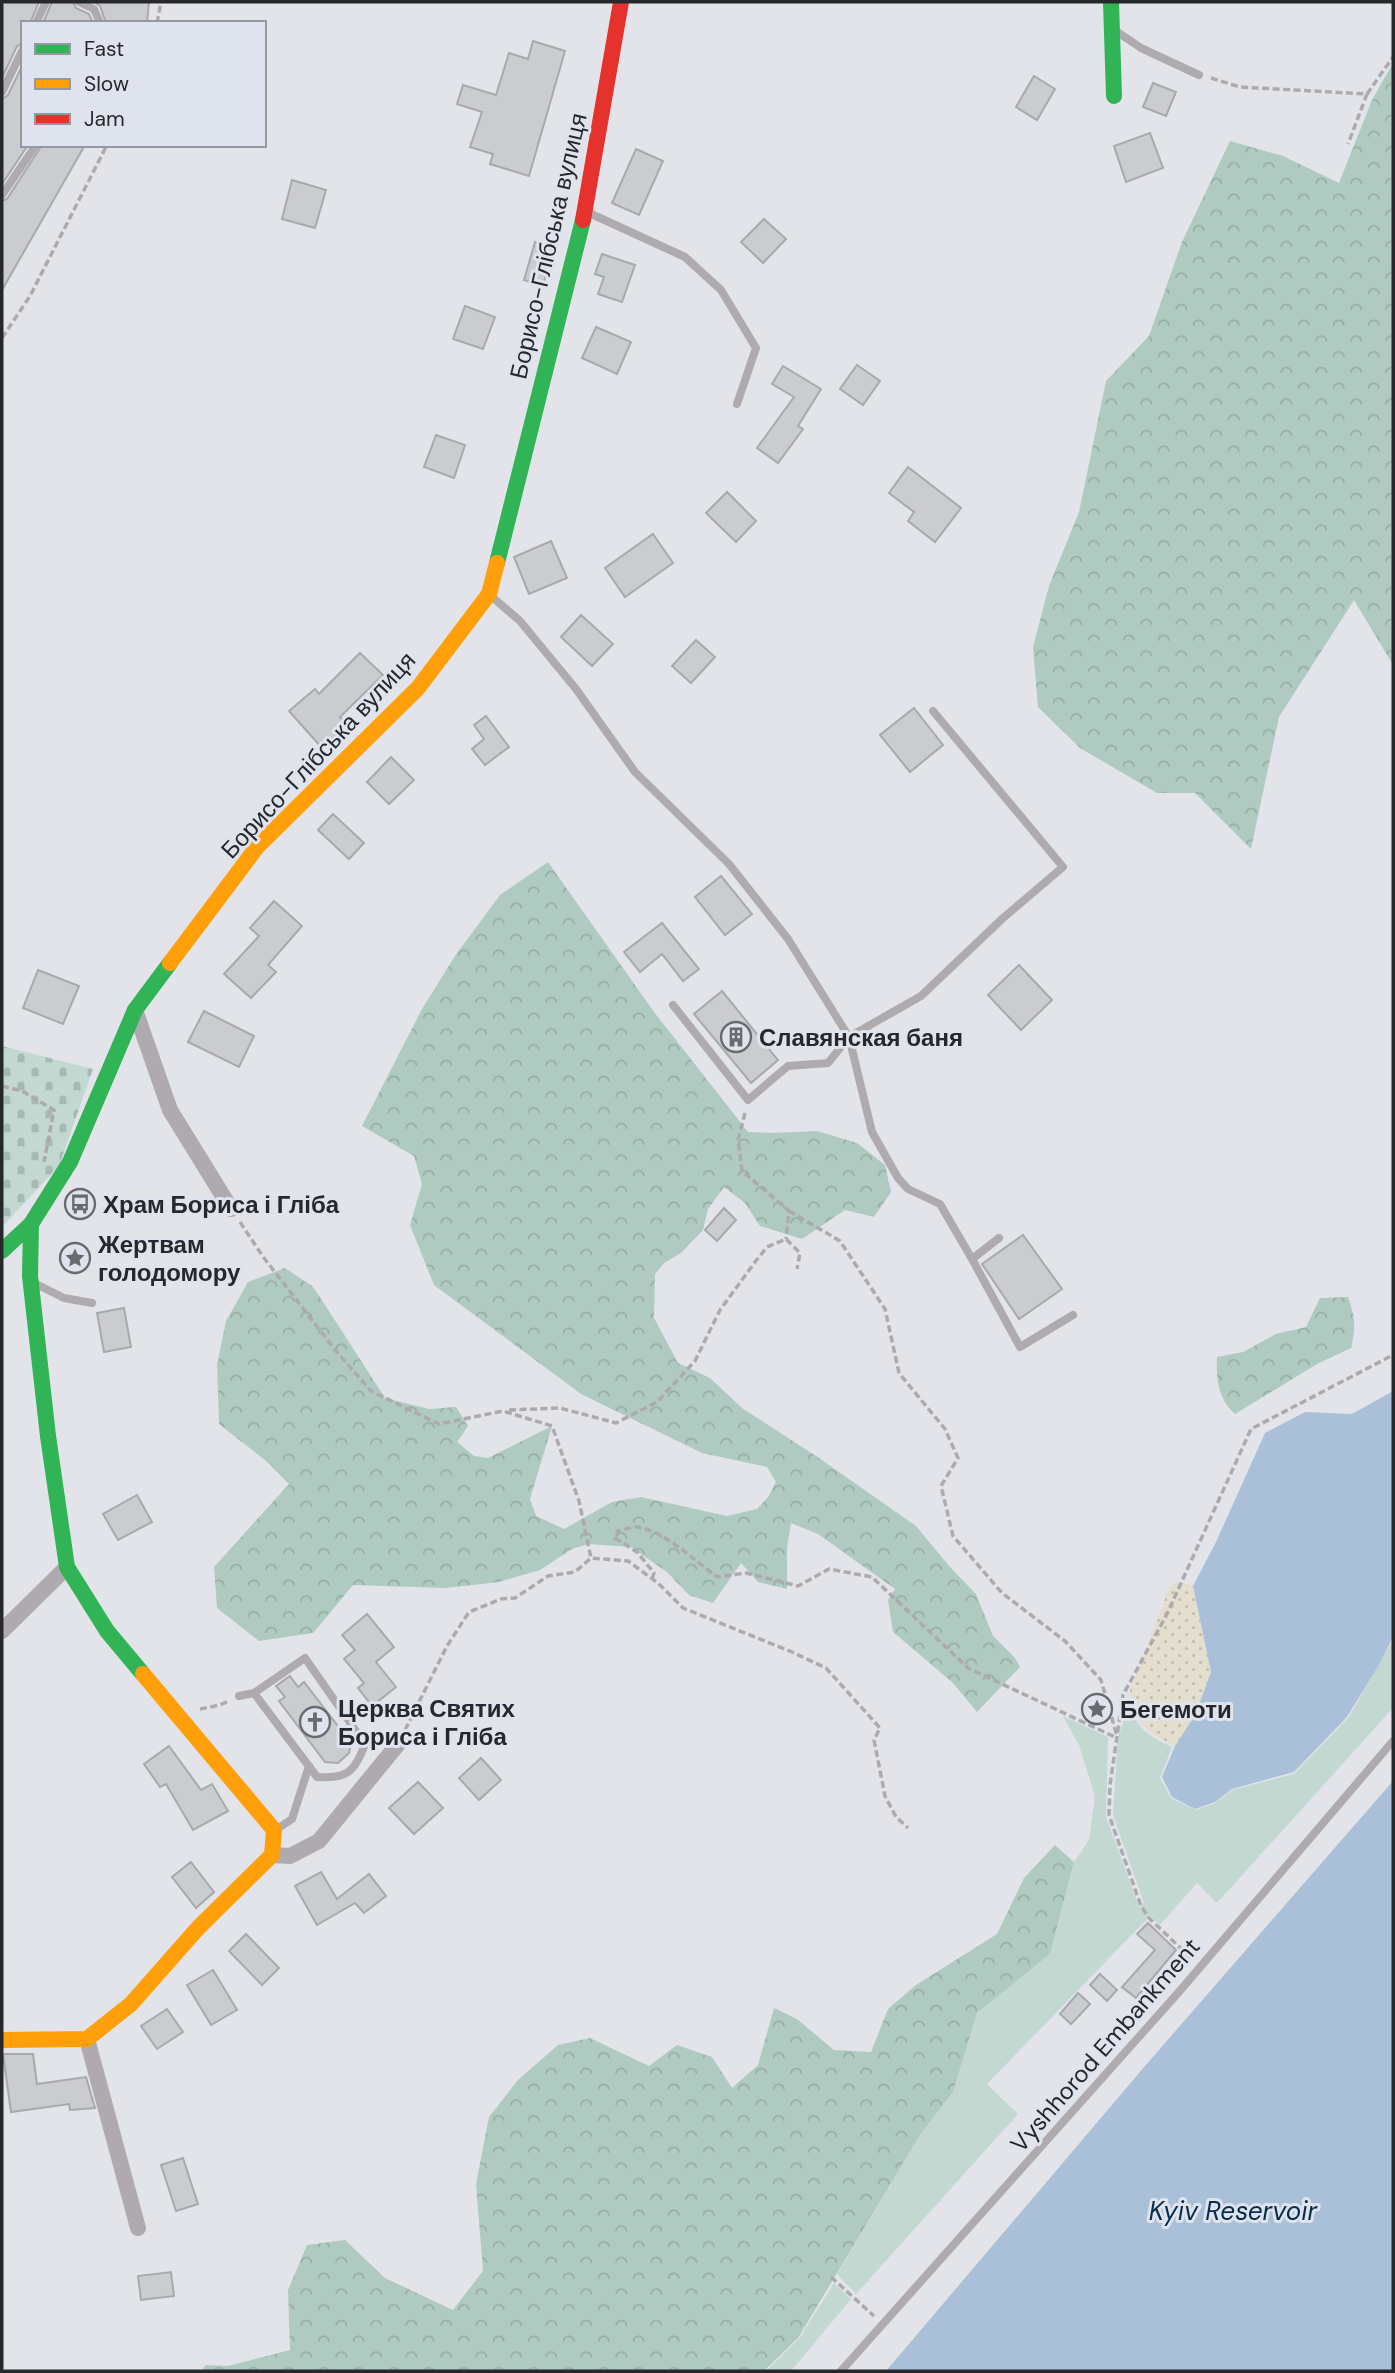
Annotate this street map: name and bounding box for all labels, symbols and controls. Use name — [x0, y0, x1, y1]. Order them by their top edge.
legend — [21, 21, 266, 147]
text: Fast — [84, 35, 124, 63]
text: Slow — [84, 70, 129, 98]
text: Jam — [84, 105, 125, 133]
street label: Борисо-Глібська вулиця — [502, 110, 594, 382]
street label: Борисо-Глібська вулиця — [214, 645, 422, 865]
building icon: Славянская баня — [719, 1020, 753, 1054]
place label: Славянская баня — [759, 1022, 963, 1053]
bus stop icon: Храм Бориса і Гліба — [63, 1187, 97, 1221]
place label: Храм Бориса і Гліба — [103, 1189, 340, 1220]
place label: Жертвам голодомору — [97, 1229, 241, 1288]
place icon: Жертвам голодомору — [58, 1241, 92, 1275]
place icon: Бегемоти — [1080, 1692, 1114, 1726]
place label: Церква Святих Бориса і Гліба — [338, 1693, 516, 1752]
place label: Бегемоти — [1120, 1694, 1232, 1725]
church icon: Церква Святих Бориса і Гліба — [298, 1705, 332, 1739]
street label: Vyshhorod Embankment — [1003, 1932, 1207, 2158]
water label: Kyiv Reservoir — [1149, 2194, 1319, 2228]

